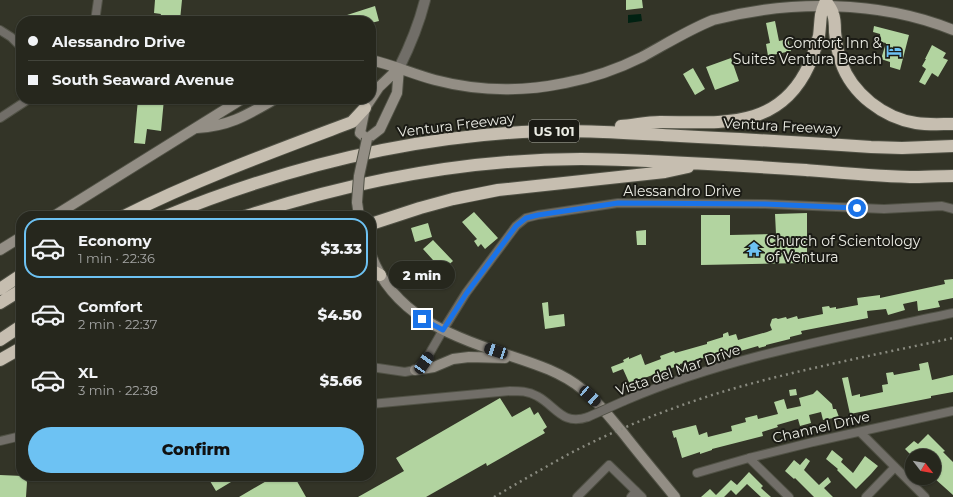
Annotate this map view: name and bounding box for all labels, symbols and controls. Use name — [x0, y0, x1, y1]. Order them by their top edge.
text: Alessandro Drive — [52, 32, 185, 51]
place label: Comfort Inn & Suites Ventura Beach — [733, 34, 883, 68]
hotel icon: Comfort Inn & Suites Ventura Beach — [885, 42, 903, 60]
text: South Seaward Avenue — [52, 70, 234, 89]
street label: Ventura Freeway — [397, 109, 516, 141]
street label: Ventura Freeway — [723, 114, 842, 138]
road number: US 101 — [529, 120, 579, 142]
street label: Alessandro Drive — [623, 182, 741, 200]
route start — [848, 199, 866, 217]
icon: car — [30, 230, 66, 266]
text: Economy — [78, 231, 151, 250]
place label: Church of Scientology of Ventura — [766, 232, 921, 266]
text: $3.33 — [321, 239, 362, 258]
temple icon: Church of Scientology of Ventura — [745, 240, 763, 258]
text: 1 min · 22:36 — [78, 250, 155, 266]
callout: 2 min — [389, 261, 455, 289]
text: 2 min — [403, 267, 441, 283]
icon: car — [30, 296, 66, 332]
text: Comfort — [78, 297, 143, 316]
text: $4.50 — [318, 305, 362, 324]
route end — [413, 310, 431, 328]
text: 2 min · 22:37 — [78, 316, 157, 332]
street label: Vista del Mar Drive — [613, 340, 743, 400]
car — [483, 342, 509, 360]
car — [412, 350, 436, 376]
icon: car — [30, 362, 66, 398]
text: XL — [78, 363, 97, 382]
text: $5.66 — [320, 371, 362, 390]
text: 3 min · 22:38 — [78, 382, 158, 398]
car — [577, 384, 603, 408]
street label: Channel Drive — [771, 407, 871, 447]
button: Confirm — [28, 427, 364, 473]
north arrow — [905, 449, 941, 485]
map controls — [905, 449, 941, 485]

